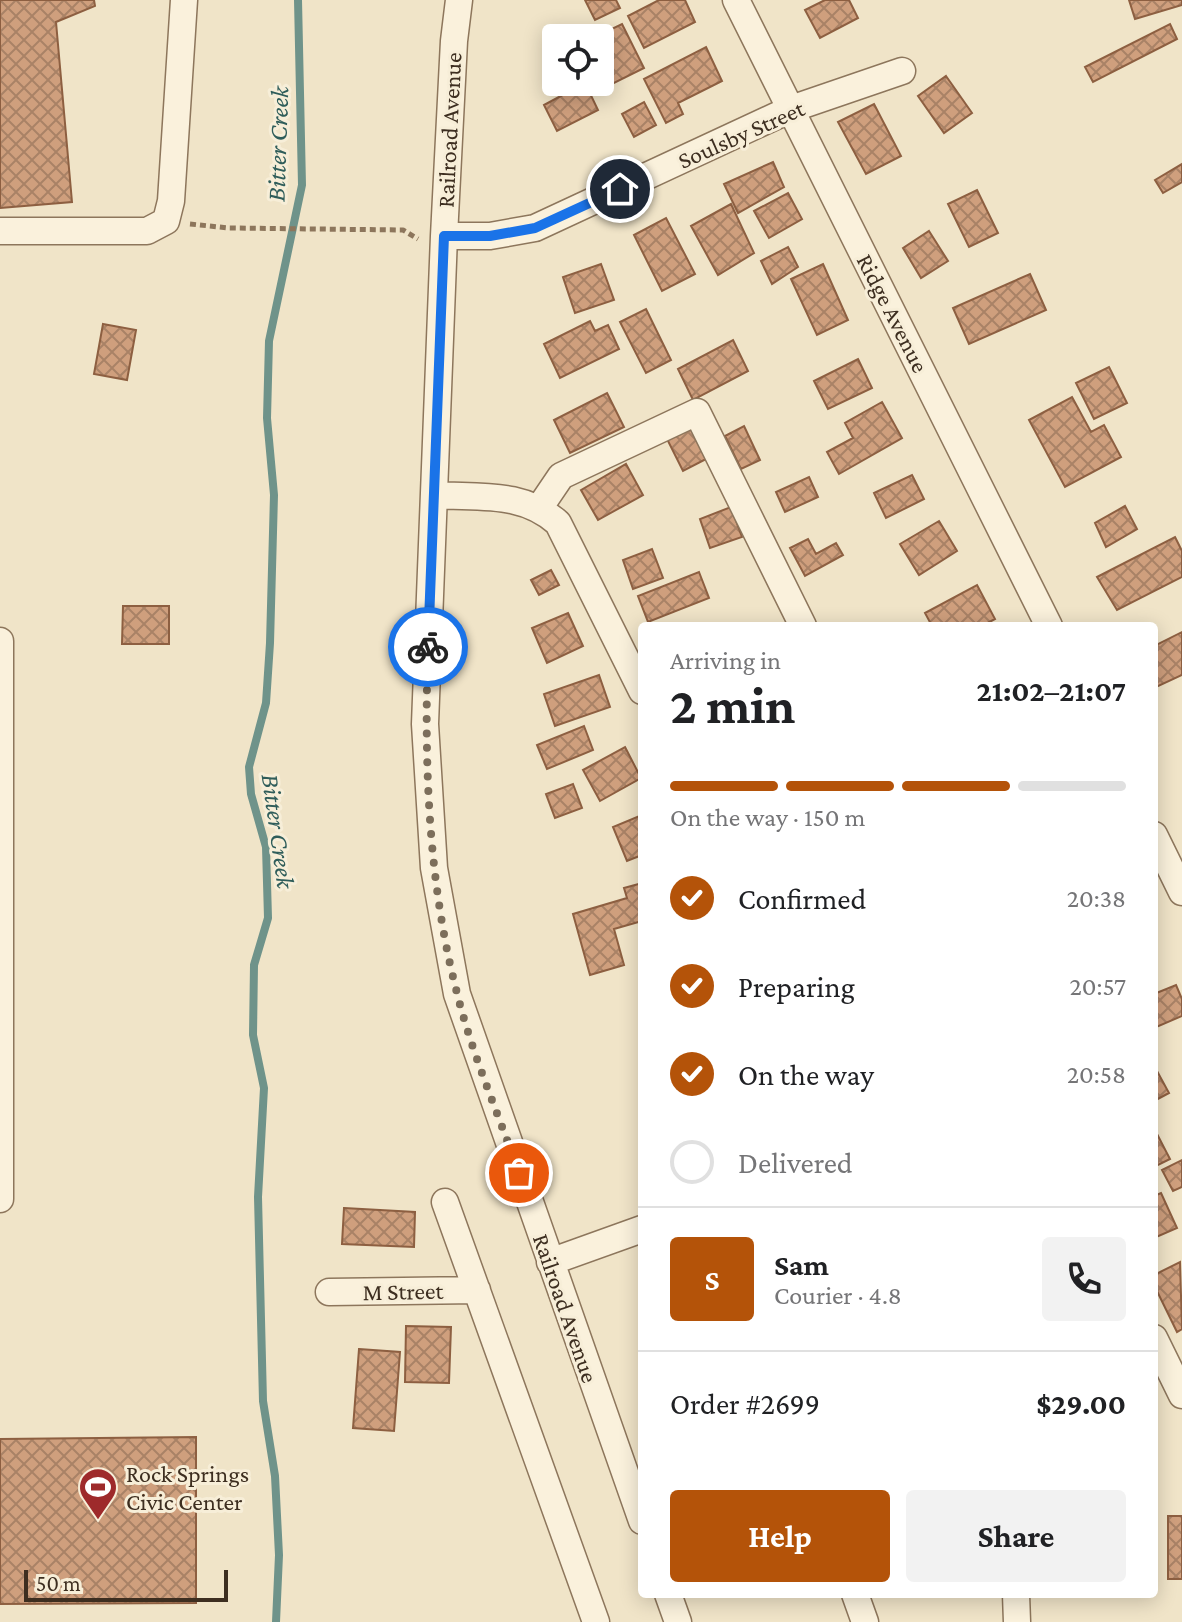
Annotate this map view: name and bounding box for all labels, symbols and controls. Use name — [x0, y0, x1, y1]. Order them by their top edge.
map controls — [542, 24, 614, 96]
button: locate — [542, 24, 614, 96]
street label: Railroad Avenue — [431, 52, 467, 208]
water label: Bitter Creek — [261, 84, 295, 202]
street label: Soulsby Street — [674, 94, 809, 174]
pin — [586, 155, 654, 223]
icon: home — [598, 167, 642, 211]
street label: Ridge Avenue — [852, 249, 934, 377]
courier — [388, 607, 468, 687]
icon: bike — [406, 625, 450, 669]
text: Arriving in — [670, 646, 781, 675]
text: 21:02–21:07 — [976, 674, 1126, 707]
text: 2 min — [670, 676, 795, 734]
water label: Bitter Creek — [256, 772, 301, 892]
text: On the way · 150 m — [670, 803, 865, 832]
icon: check — [670, 876, 714, 920]
text: Confirmed — [738, 882, 866, 915]
text: 20:38 — [1067, 884, 1126, 913]
icon: check — [670, 964, 714, 1008]
text: Preparing — [738, 970, 855, 1003]
text: 20:57 — [1069, 972, 1126, 1001]
icon: check — [670, 1052, 714, 1096]
text: On the way — [738, 1058, 874, 1091]
text: 20:58 — [1067, 1060, 1126, 1089]
pin — [485, 1139, 553, 1207]
text: Delivered — [738, 1146, 853, 1179]
icon: bag — [497, 1151, 541, 1195]
street label: Railroad Avenue — [528, 1230, 604, 1386]
button: phone — [1042, 1237, 1126, 1321]
text: Sam — [774, 1248, 829, 1281]
text: S — [705, 1263, 720, 1296]
street label: M Street — [362, 1277, 445, 1305]
text: Courier · 4.8 — [774, 1281, 902, 1310]
text: Order #2699 — [670, 1387, 820, 1420]
text: $29.00 — [1036, 1387, 1126, 1420]
place label: Rock Springs Civic Center — [126, 1460, 249, 1515]
sports icon: Rock Springs Civic Center — [77, 1466, 119, 1521]
button: Help — [670, 1490, 890, 1582]
button: Share — [906, 1490, 1126, 1582]
scale bar — [24, 1566, 228, 1602]
text: 50 m — [36, 1571, 81, 1596]

